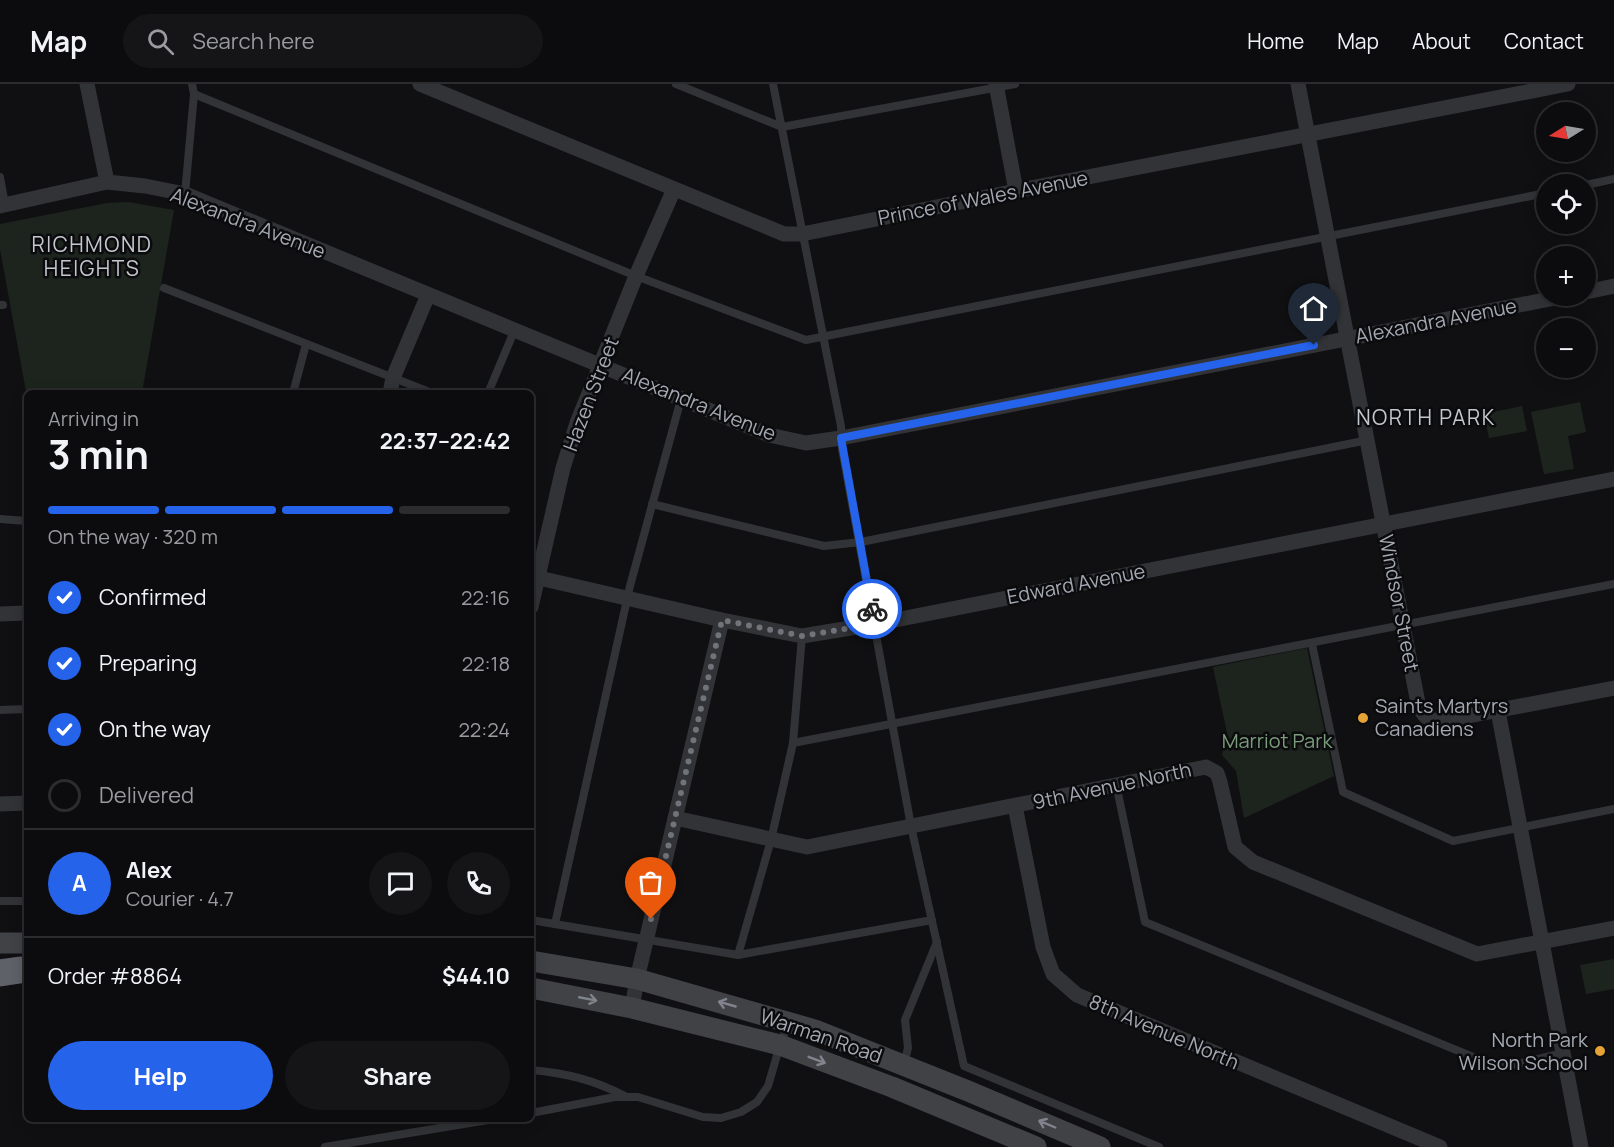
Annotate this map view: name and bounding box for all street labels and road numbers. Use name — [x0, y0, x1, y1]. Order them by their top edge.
street label: Prince of Wales Avenue — [876, 164, 1090, 231]
street label: Alexandra Avenue — [167, 181, 330, 265]
street label: Alexandra Avenue — [1353, 292, 1519, 349]
street label: Hazen Street — [556, 333, 625, 455]
street label: Alexandra Avenue — [618, 360, 780, 447]
street label: Windsor Street — [1373, 532, 1426, 674]
street label: Edward Avenue — [1004, 557, 1147, 610]
street label: 9th Avenue North — [1030, 756, 1194, 815]
street label: 8th Avenue North — [1085, 988, 1243, 1075]
street label: Warman Road — [756, 1002, 886, 1069]

